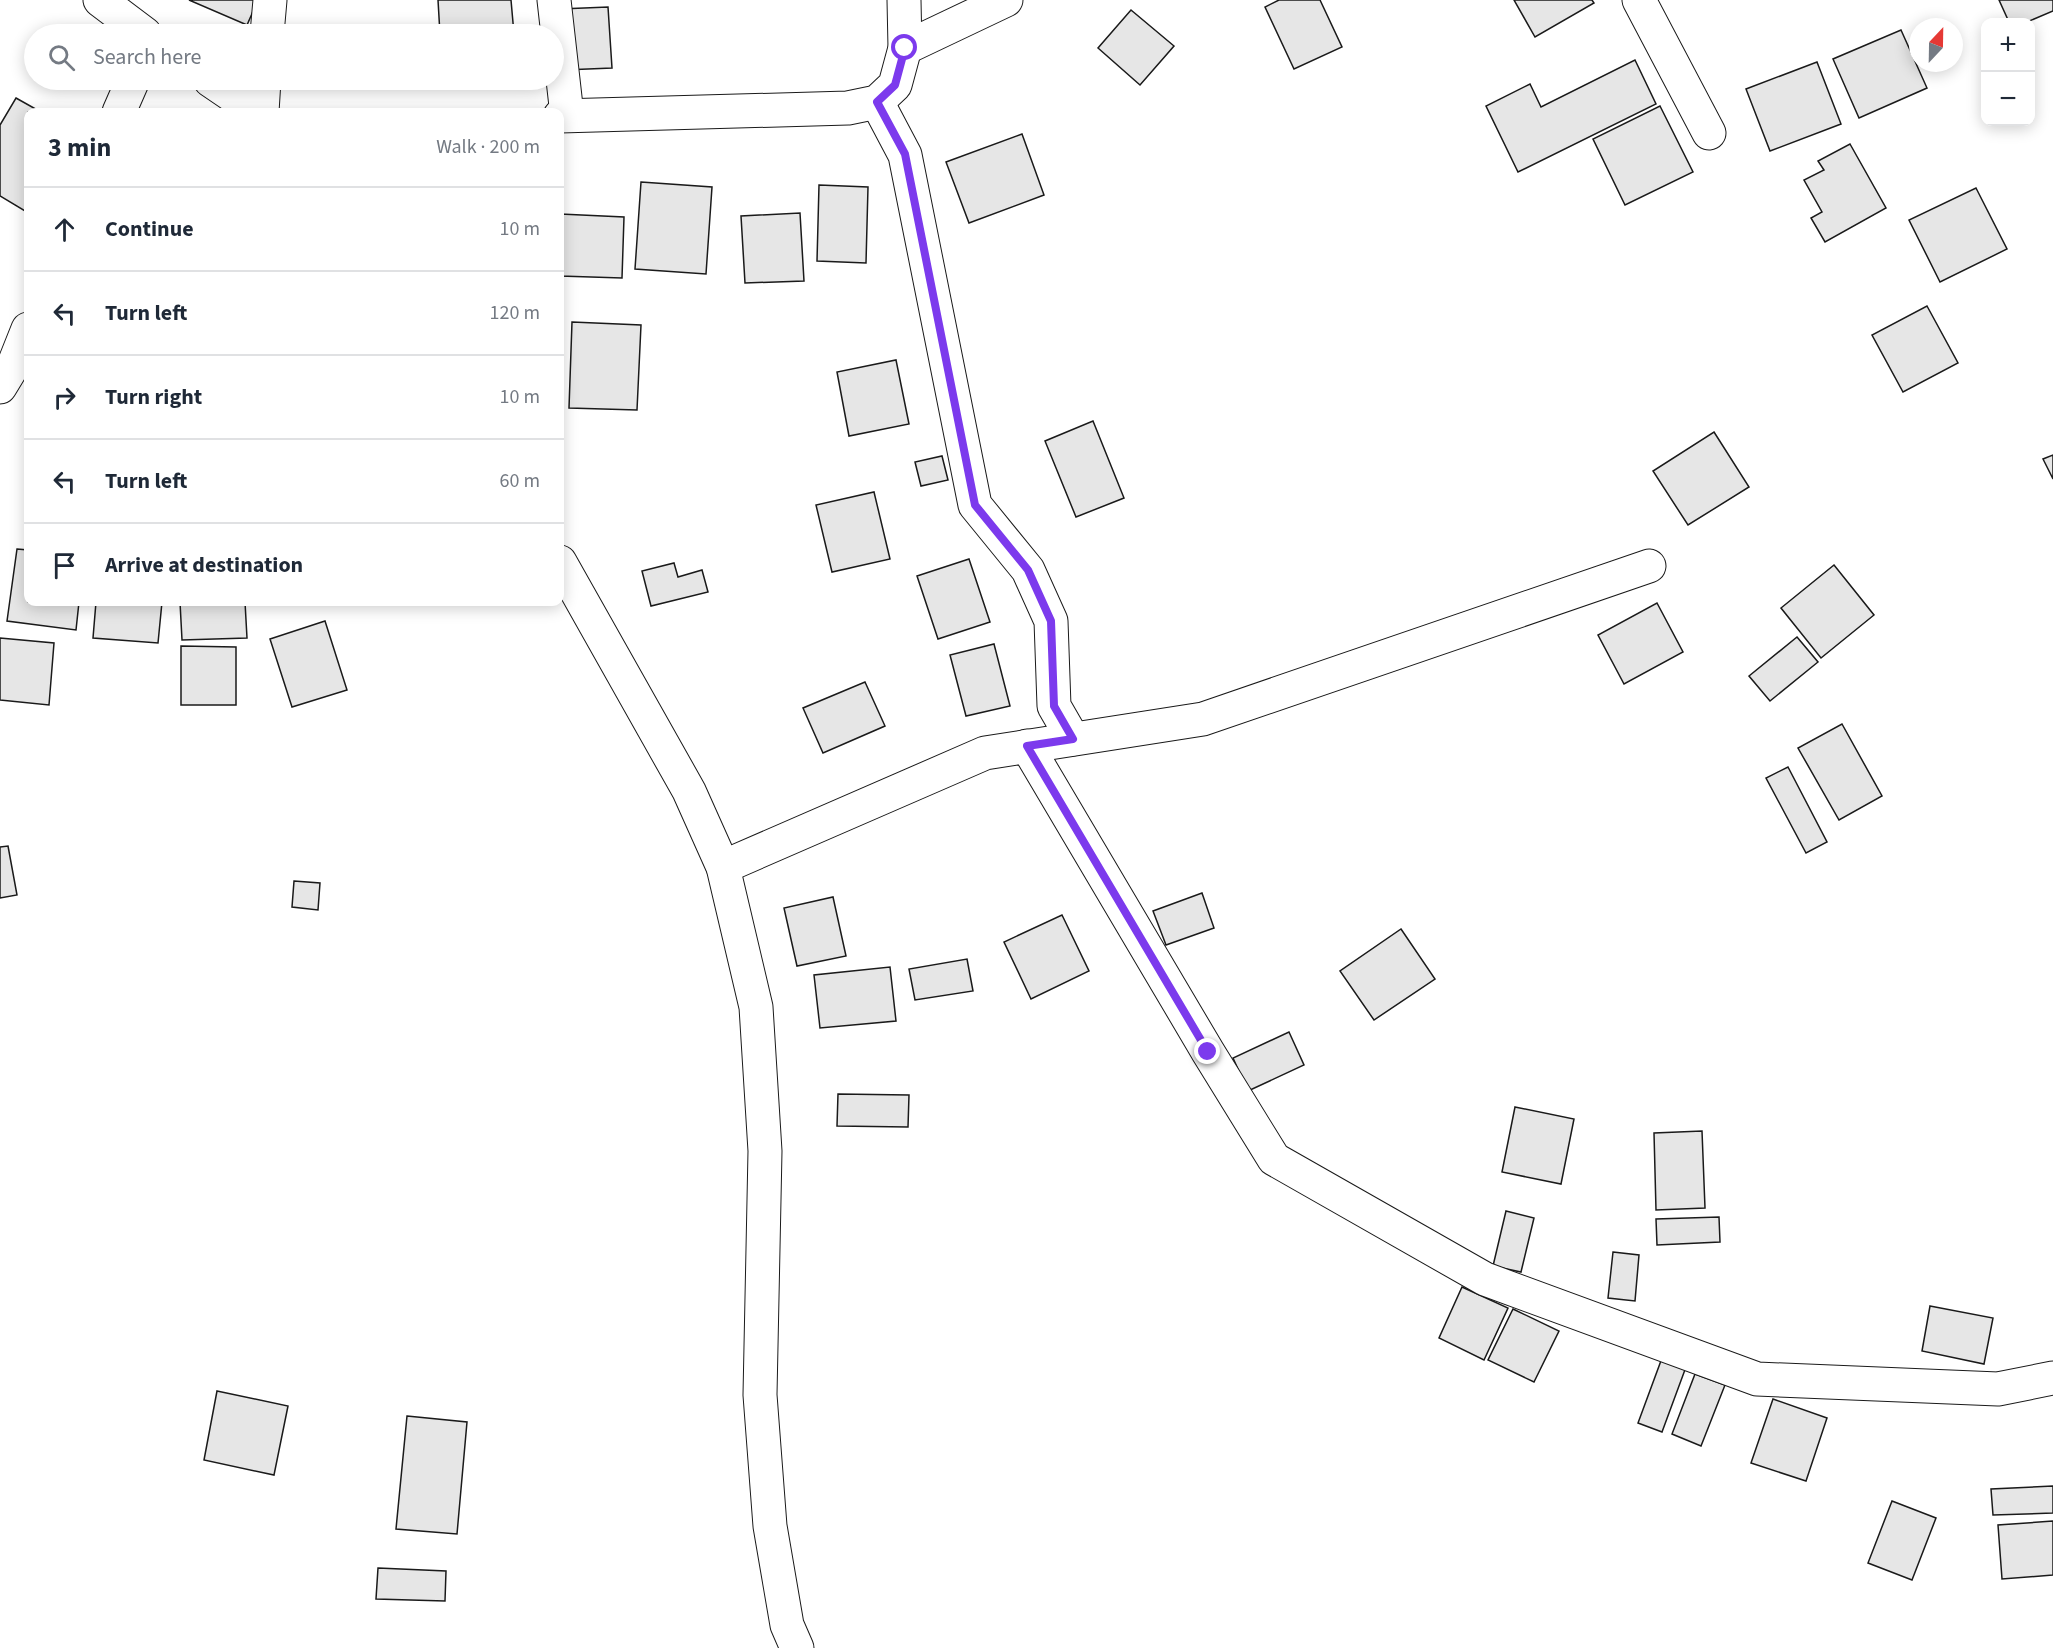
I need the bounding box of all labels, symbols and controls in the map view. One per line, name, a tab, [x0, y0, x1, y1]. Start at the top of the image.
north arrow	[1909, 18, 1963, 72]
map controls	[1981, 18, 2035, 126]
button: +	[1981, 18, 2035, 72]
search box	[24, 24, 564, 90]
route start	[891, 34, 917, 60]
icon: search	[45, 41, 78, 74]
text: Search here	[93, 41, 201, 73]
button: −	[1981, 72, 2035, 126]
text: 3 min	[48, 129, 111, 166]
text: Walk · 200 m	[436, 133, 540, 161]
icon: ahead	[48, 213, 81, 246]
text: Continue	[105, 213, 194, 245]
text: 10 m	[500, 215, 540, 243]
icon: left	[48, 297, 81, 330]
text: Turn left	[105, 297, 187, 329]
text: 120 m	[490, 299, 540, 327]
icon: right	[48, 381, 81, 414]
text: Turn right	[105, 381, 202, 413]
text: 10 m	[500, 383, 540, 411]
icon: left	[48, 465, 81, 498]
text: Turn left	[105, 465, 187, 497]
text: 60 m	[500, 467, 540, 495]
icon: arrive	[48, 549, 81, 582]
text: Arrive at destination	[105, 549, 303, 581]
route end	[1194, 1038, 1220, 1064]

